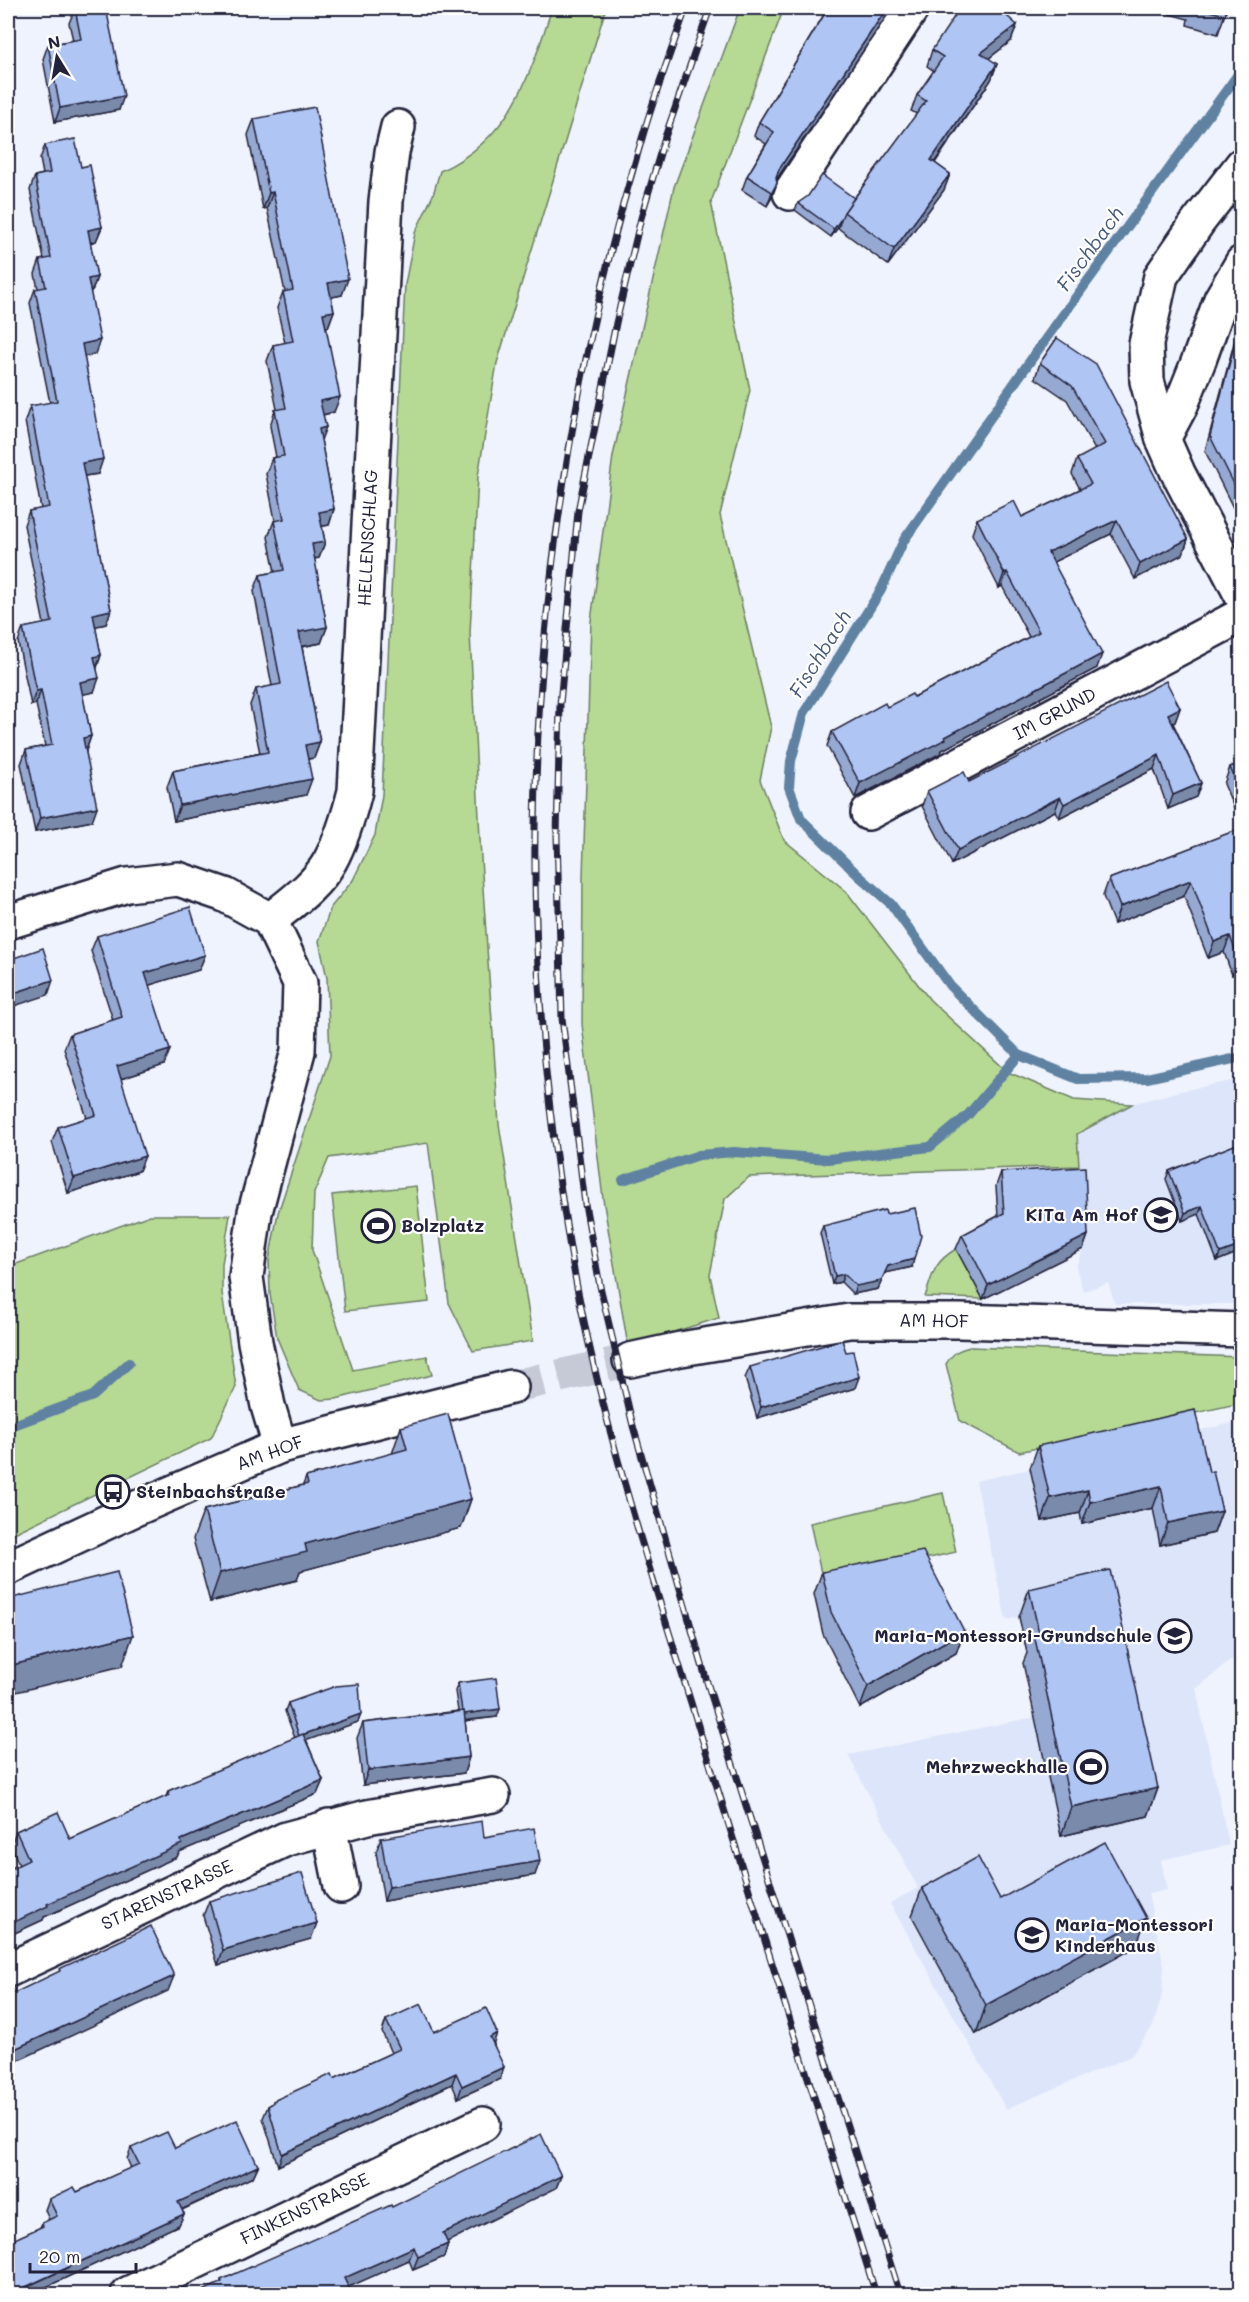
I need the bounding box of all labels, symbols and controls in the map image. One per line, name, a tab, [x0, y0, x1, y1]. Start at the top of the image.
north arrow	[27, 27, 87, 87]
text: N	[46, 30, 62, 53]
water label: Fischbach	[1050, 201, 1129, 296]
street label: HELLENSCHLAG	[351, 469, 383, 607]
water label: Fischbach	[782, 605, 856, 702]
street label: IM GRUND	[1009, 681, 1100, 745]
school or university icon: KiTa Am Hof	[1143, 1197, 1179, 1233]
place label: KiTa Am Hof	[1025, 1202, 1138, 1226]
sports icon: Bolzplatz	[360, 1208, 396, 1244]
place label: Bolzplatz	[401, 1213, 485, 1237]
street label: AM HOF	[899, 1307, 969, 1333]
street label: AM HOF	[233, 1429, 307, 1475]
bus stop icon: Steinbachstraße	[95, 1474, 131, 1510]
place label: Steinbachstraße	[136, 1479, 286, 1503]
school or university icon: Maria-Montessori-Grundschule	[1157, 1618, 1193, 1654]
place label: Maria-Montessori-Grundschule	[874, 1623, 1152, 1647]
sports icon: Mehrzweckhalle	[1073, 1749, 1109, 1785]
place label: Mehrzweckhalle	[926, 1754, 1068, 1778]
street label: STARENSTRASSE	[97, 1853, 236, 1935]
place label: Maria-Montessori Kinderhaus	[1055, 1912, 1214, 1957]
school or university icon: Maria-Montessori Kinderhaus	[1014, 1917, 1050, 1953]
street label: FINKENSTRASSE	[236, 2167, 373, 2250]
scale bar	[30, 2236, 136, 2274]
text: 20 m	[39, 2244, 80, 2268]

